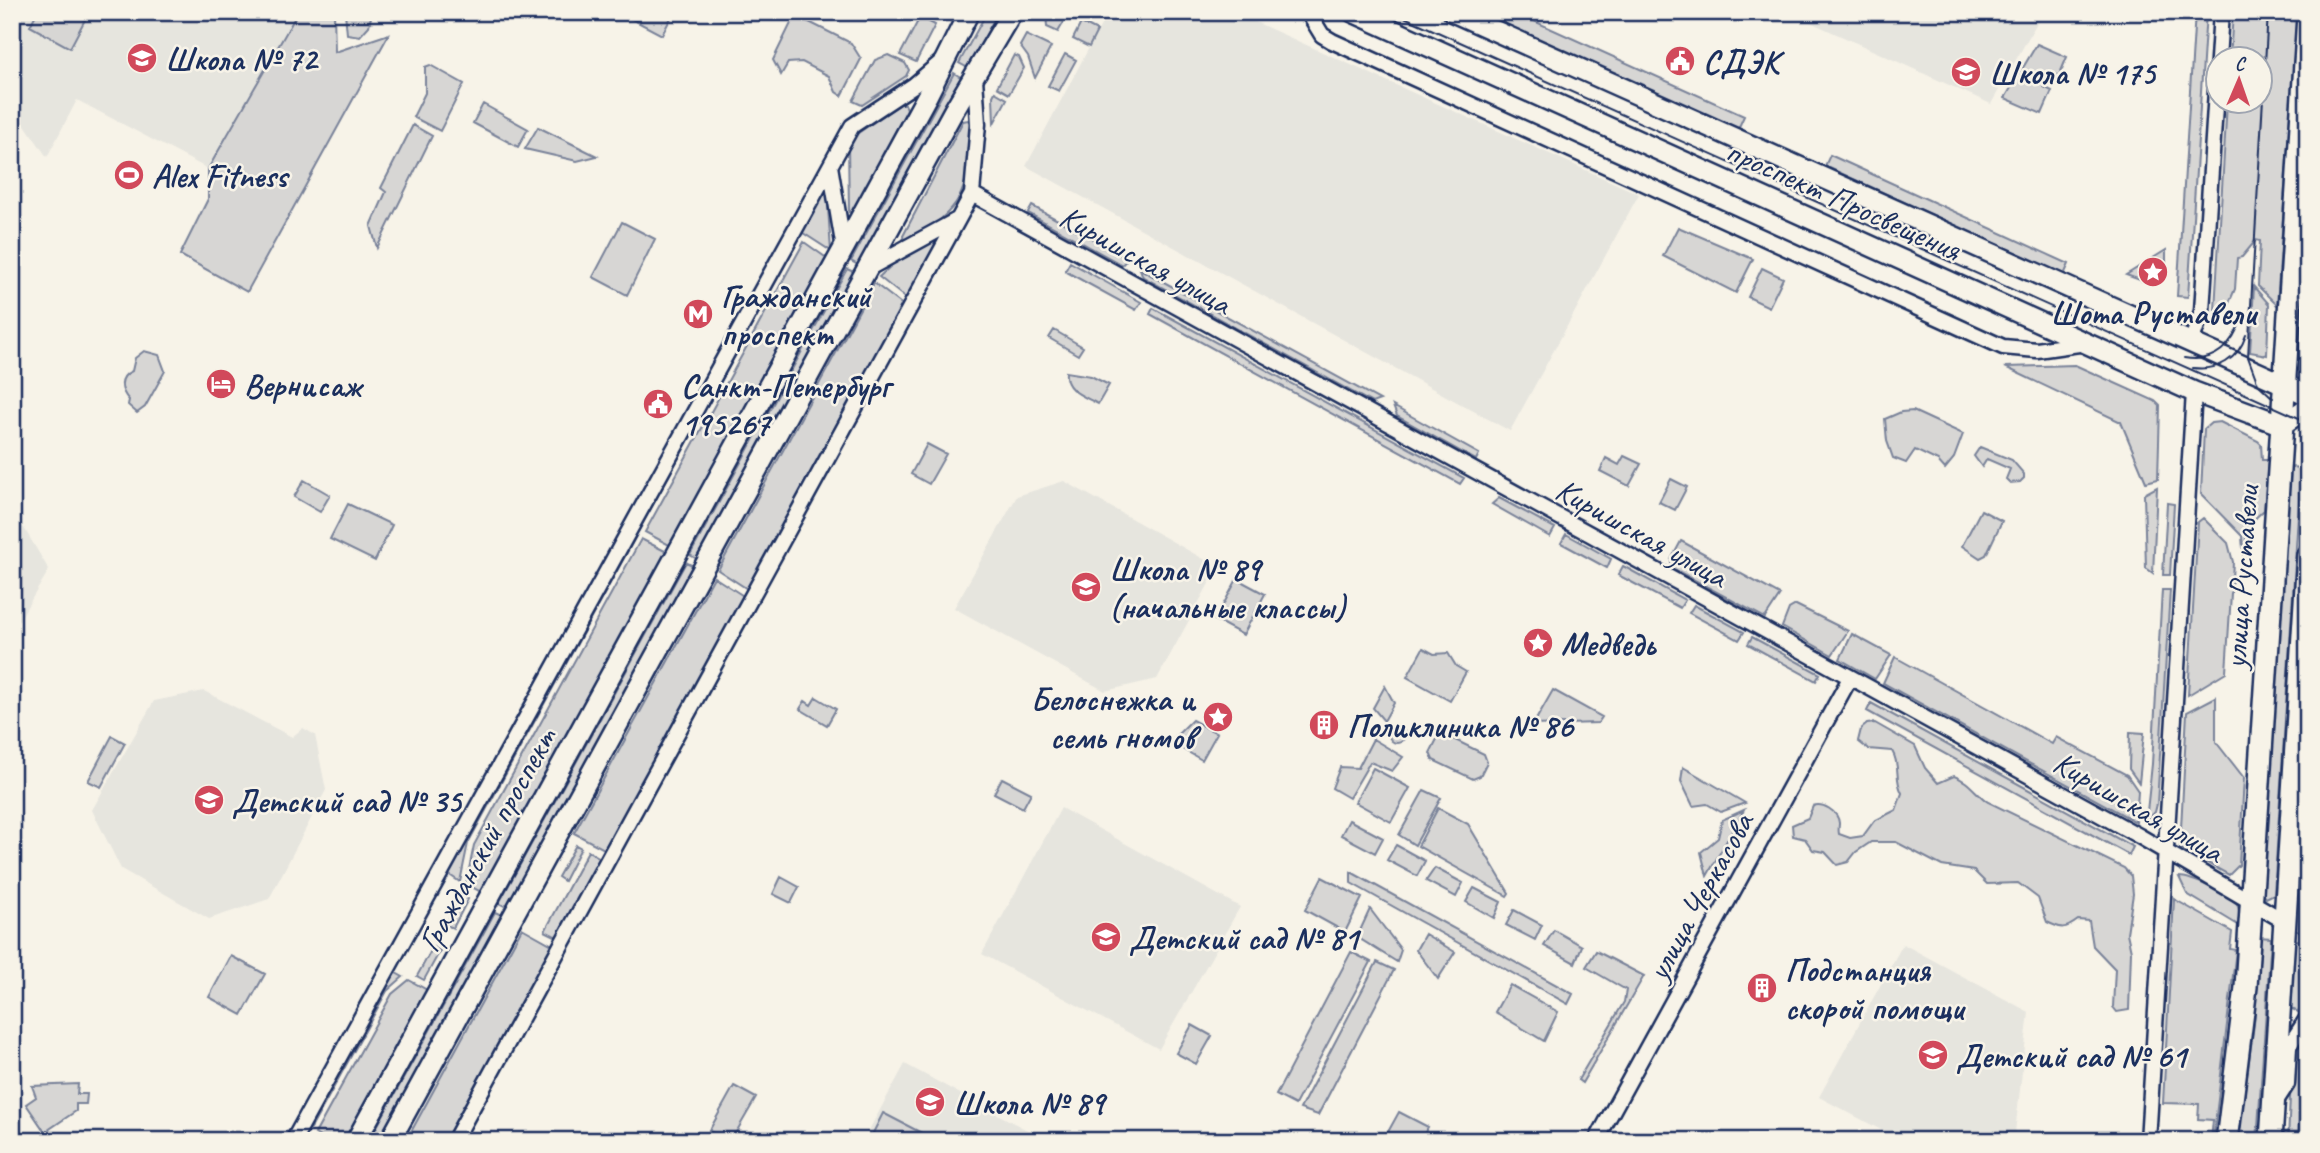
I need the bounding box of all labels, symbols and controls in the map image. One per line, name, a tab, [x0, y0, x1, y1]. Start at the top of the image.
place label: Школа № 72	[165, 38, 320, 80]
school or university icon: Школа № 72	[125, 41, 159, 75]
place label: СДЭК	[1703, 41, 1785, 83]
public building icon: СДЭК	[1663, 44, 1697, 78]
north arrow	[2204, 46, 2274, 116]
place label: Школа № 175	[1989, 52, 2158, 94]
text: С	[2234, 52, 2247, 76]
school or university icon: Школа № 175	[1949, 55, 1983, 89]
street label: проспект Просвещения	[1720, 129, 1968, 271]
place label: Alex Fitness	[152, 155, 291, 197]
sports icon: Alex Fitness	[112, 158, 146, 192]
street label: Киришская улица	[1052, 196, 1241, 325]
place icon: Шота Руставели	[2136, 255, 2170, 289]
place label: Гражданский проспект	[721, 275, 873, 355]
place label: Шота Руставели	[2050, 292, 2259, 334]
metro station icon: Гражданский проспект	[681, 297, 715, 331]
place label: Вернисаж	[244, 364, 364, 406]
place label: Санкт-Петербург 195267	[681, 365, 895, 445]
hotel icon: Вернисаж	[204, 367, 238, 401]
public building icon: Санкт-Петербург 195267	[641, 387, 675, 421]
street label: Киришская улица	[1548, 469, 1737, 598]
street label: улица Руставели	[2214, 482, 2268, 672]
place label: Школа № 89 (начальные классы)	[1109, 548, 1347, 628]
school or university icon: Школа № 89 (начальные классы)	[1069, 570, 1103, 604]
place label: Медведь	[1561, 623, 1658, 665]
place icon: Медведь	[1521, 626, 1555, 660]
place label: Белоснежка и семь гномов	[1031, 678, 1202, 758]
place icon: Белоснежка и семь гномов	[1201, 700, 1235, 734]
place label: Поликлиника № 86	[1347, 705, 1575, 747]
building icon: Поликлиника № 86	[1307, 708, 1341, 742]
street label: Гражданский проспект	[408, 718, 567, 959]
street label: Киришская улица	[2046, 741, 2233, 874]
place label: Детский сад № 35	[232, 780, 464, 822]
school or university icon: Детский сад № 35	[192, 783, 226, 817]
street label: улица Черкасова	[1636, 803, 1764, 989]
place label: Детский сад № 81	[1129, 917, 1362, 959]
school or university icon: Детский сад № 81	[1089, 920, 1123, 954]
place label: Подстанция скорой помощи	[1785, 949, 1966, 1029]
building icon: Подстанция скорой помощи	[1745, 971, 1779, 1005]
place label: Детский сад № 61	[1956, 1035, 2189, 1077]
school or university icon: Детский сад № 61	[1916, 1038, 1950, 1072]
place label: Школа № 89	[953, 1082, 1108, 1124]
school or university icon: Школа № 89	[913, 1085, 947, 1119]

